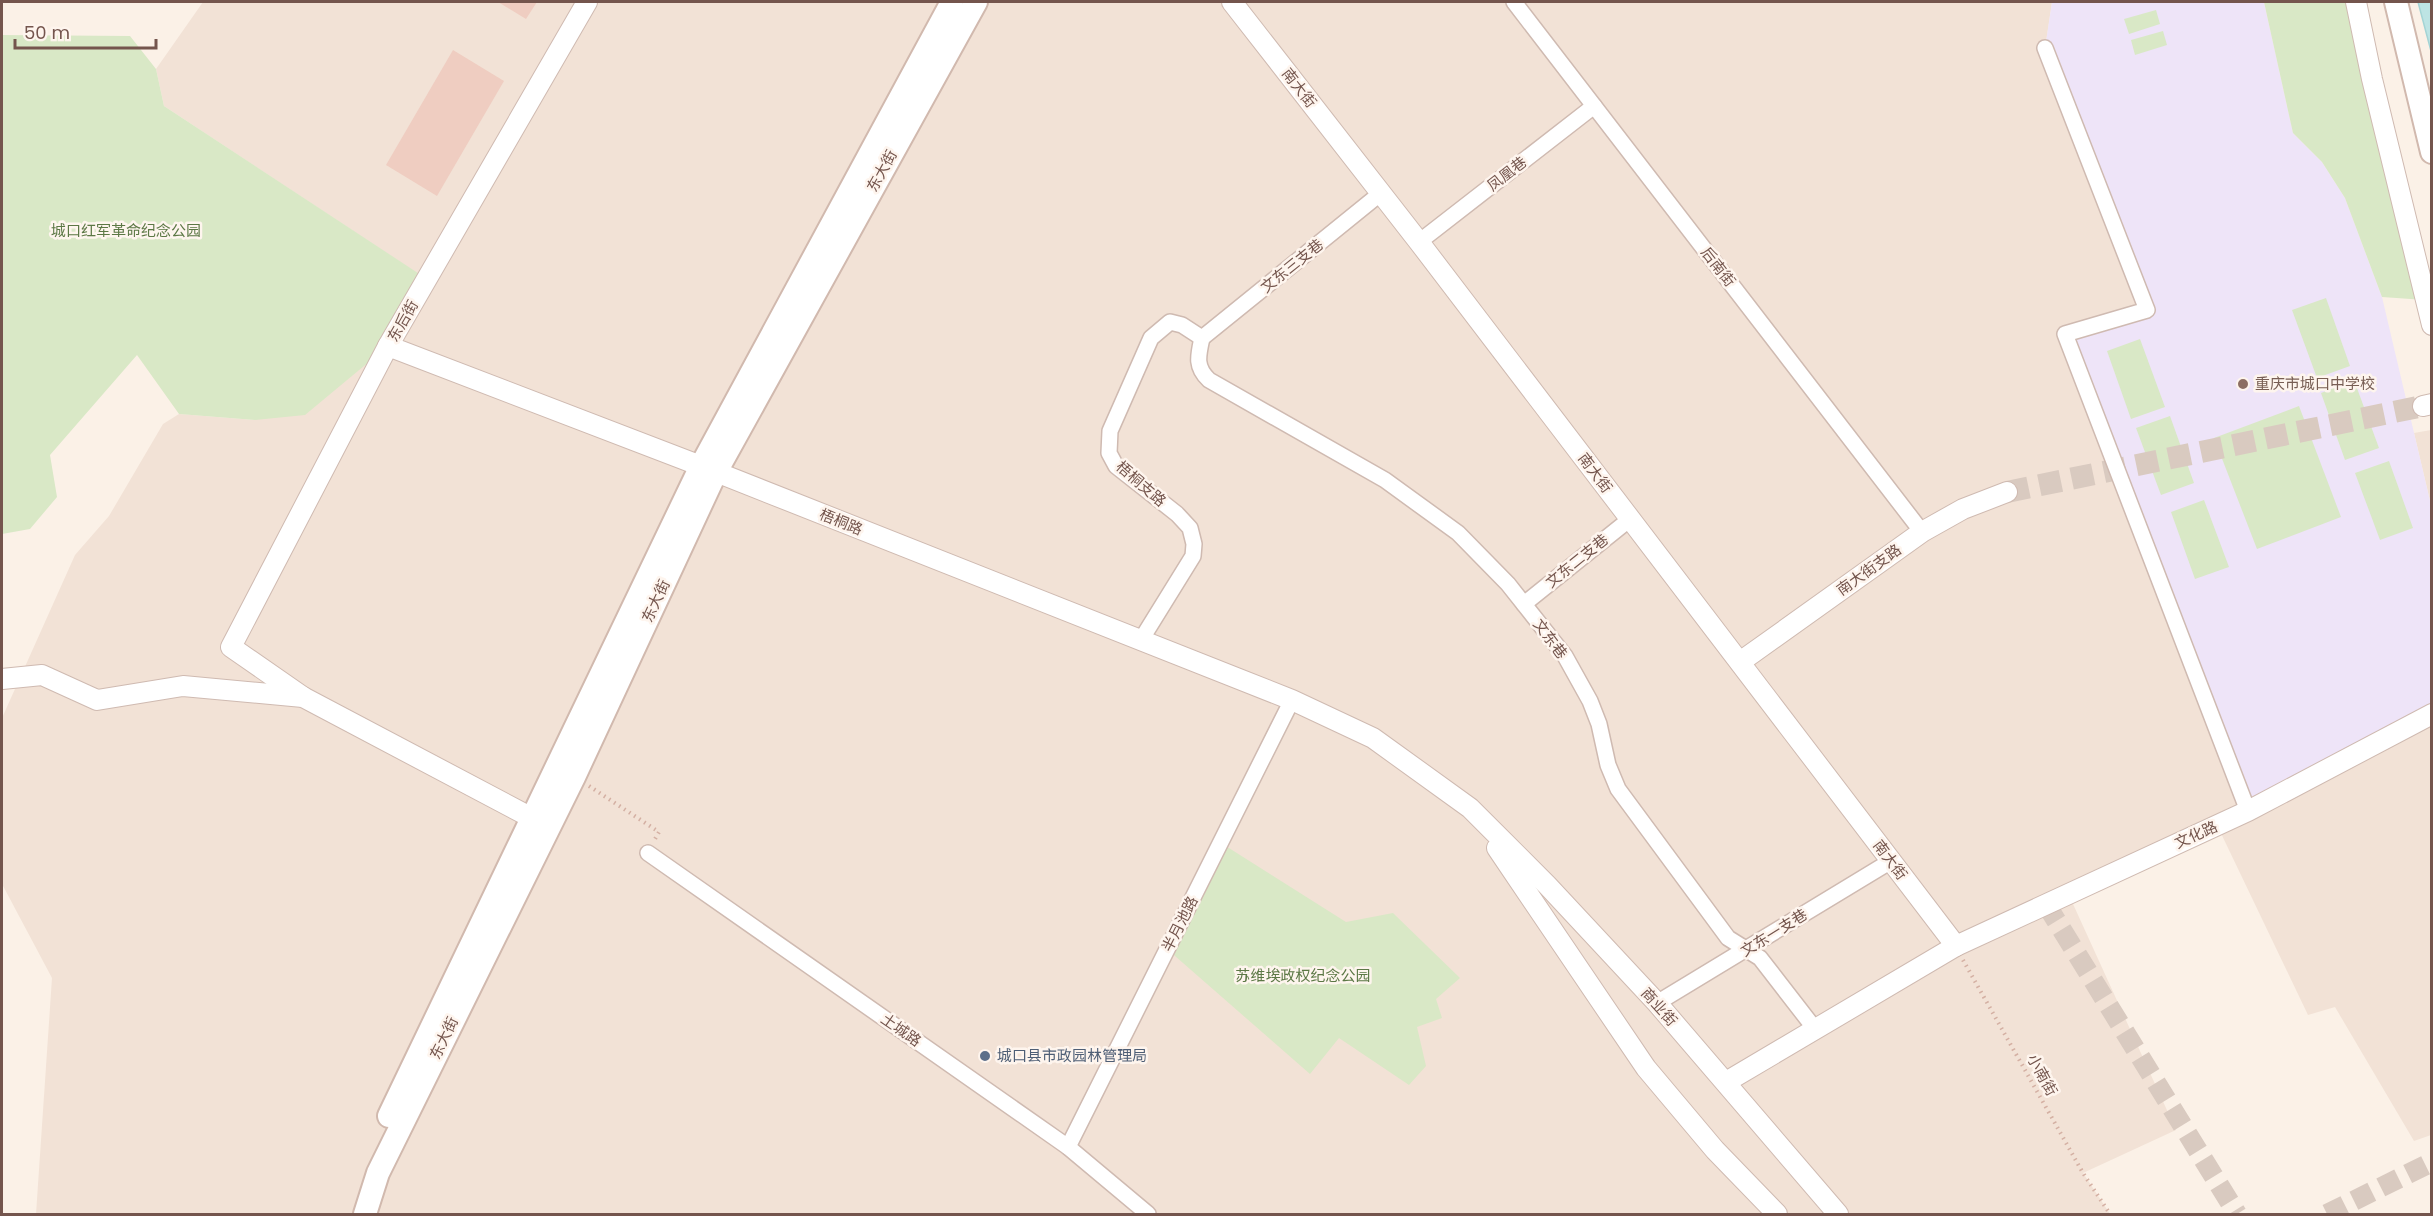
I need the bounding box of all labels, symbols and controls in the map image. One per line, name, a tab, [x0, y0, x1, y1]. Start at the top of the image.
scale bar	[15, 12, 156, 50]
text: 50 m	[24, 20, 70, 45]
street label: 南大街	[1277, 63, 1322, 112]
street label: 东大街	[861, 146, 902, 196]
street label: 凤凰巷	[1482, 151, 1531, 196]
park label: 城口红军革命纪念公园	[51, 220, 201, 241]
street label: 文东三支巷	[1256, 234, 1327, 297]
street label: 后南街	[1696, 242, 1741, 291]
street label: 东后街	[382, 296, 423, 345]
place label: 重庆市城口中学校	[2255, 373, 2375, 394]
marker: 重庆市城口中学校	[2236, 377, 2250, 391]
street label: 南大街	[1573, 448, 1617, 497]
street label: 梧桐支路	[1112, 456, 1171, 511]
street label: 梧桐路	[816, 503, 866, 540]
street label: 文东二支巷	[1541, 529, 1612, 592]
street label: 南大街支路	[1832, 539, 1905, 600]
street label: 东大街	[637, 576, 675, 626]
street label: 文东巷	[1528, 614, 1572, 663]
street label: 文化路	[2171, 816, 2221, 853]
street label: 南大街	[1868, 835, 1912, 884]
street label: 半月池路	[1157, 892, 1203, 955]
street label: 文东一支巷	[1736, 904, 1811, 961]
park label: 苏维埃政权纪念公园	[1235, 965, 1371, 986]
street label: 商业街	[1637, 983, 1682, 1030]
street label: 土城路	[877, 1008, 926, 1051]
street label: 东大街	[424, 1013, 463, 1063]
place label: 城口县市政园林管理局	[997, 1045, 1147, 1066]
marker: 城口县市政园林管理局	[978, 1049, 992, 1063]
street label: 小南街	[2022, 1050, 2063, 1100]

